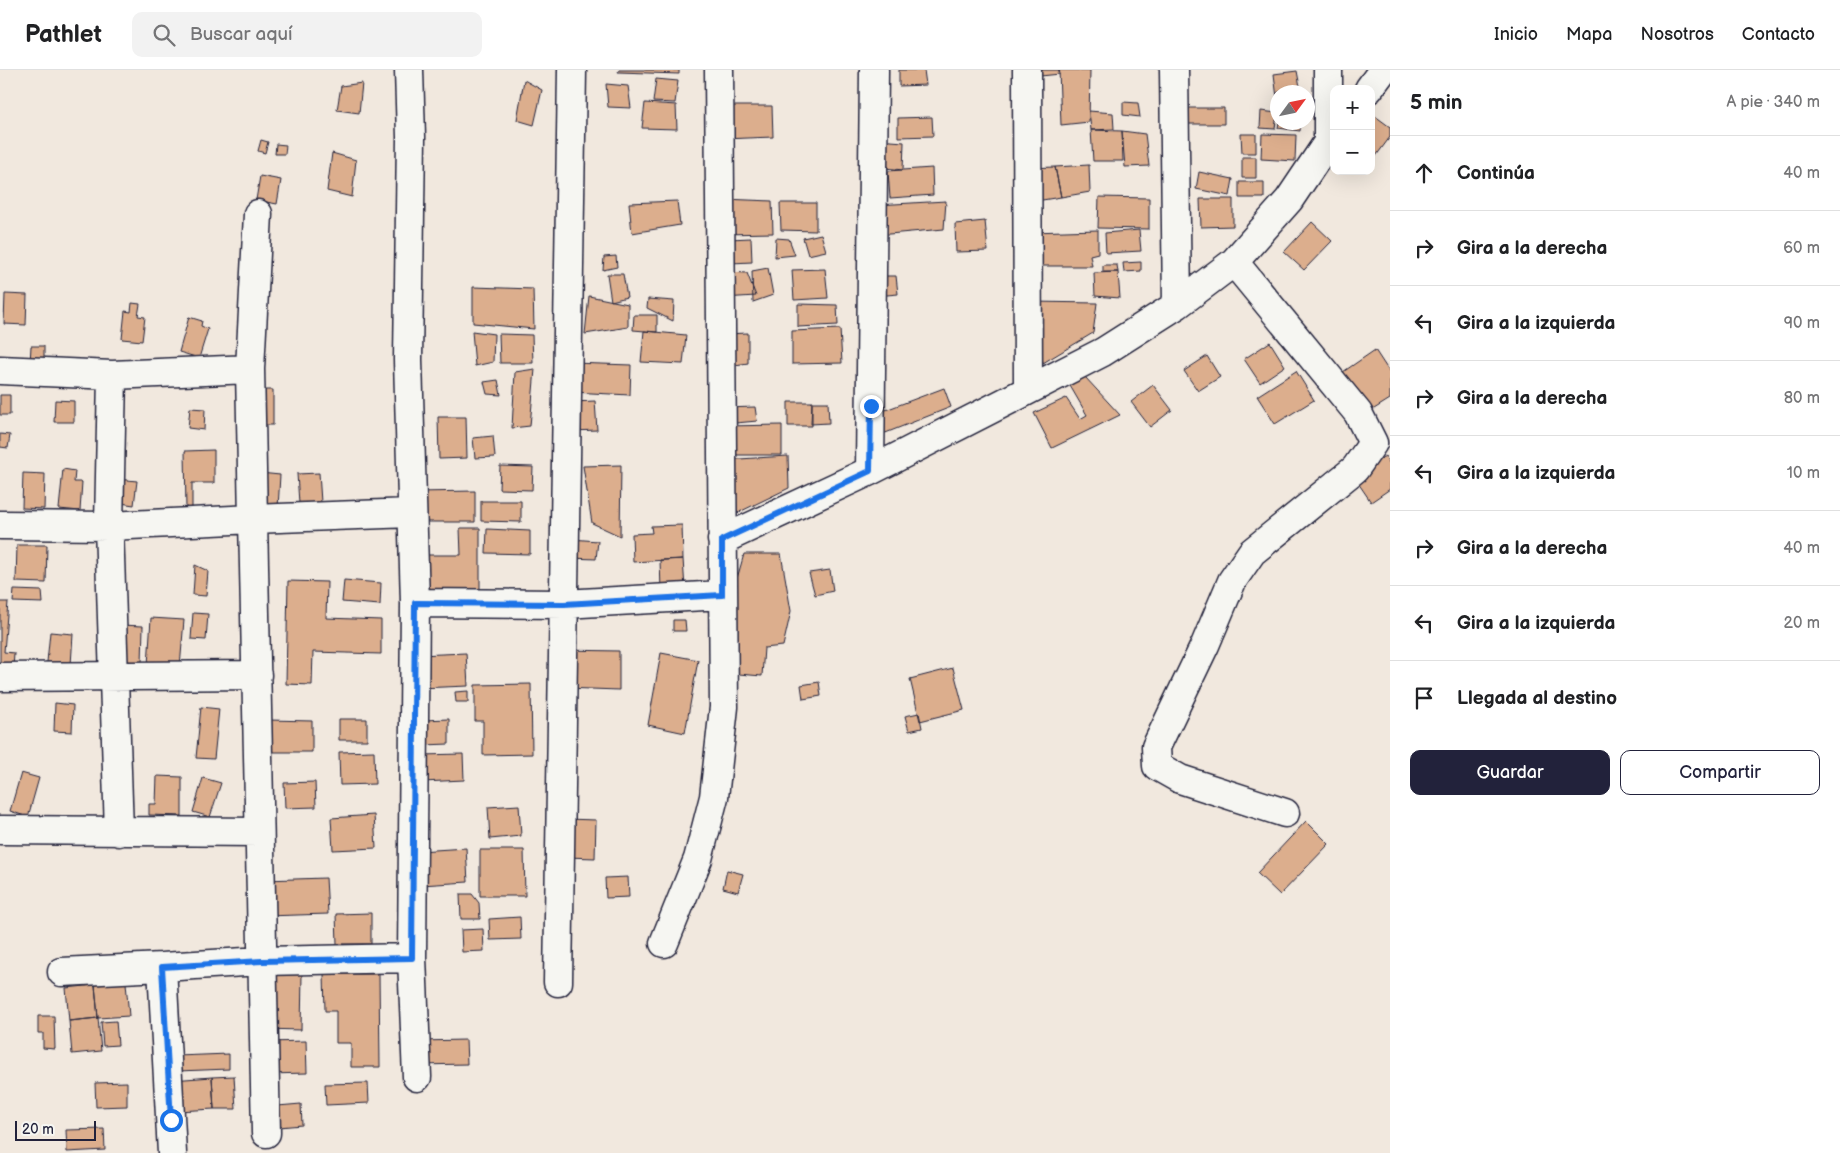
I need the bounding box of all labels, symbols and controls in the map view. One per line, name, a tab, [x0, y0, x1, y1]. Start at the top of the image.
search box	[132, 12, 482, 57]
text: Pathlet	[25, 20, 102, 49]
icon: search	[150, 21, 178, 49]
text: Buscar aquí	[190, 23, 292, 46]
text: Inicio	[1494, 24, 1538, 45]
text: Mapa	[1566, 24, 1612, 45]
text: Nosotros	[1640, 24, 1714, 45]
text: Contacto	[1742, 24, 1815, 45]
north arrow	[1270, 85, 1315, 130]
map controls	[1330, 85, 1375, 175]
button: +	[1330, 85, 1375, 130]
text: 5 min	[1410, 90, 1463, 115]
text: A pie · 340 m	[1726, 93, 1820, 112]
button: −	[1330, 130, 1375, 175]
icon: ahead	[1410, 159, 1438, 187]
text: Continúa	[1457, 162, 1535, 185]
text: 40 m	[1783, 164, 1820, 183]
icon: right	[1410, 234, 1438, 262]
text: Gira a la derecha	[1457, 237, 1607, 260]
text: 60 m	[1783, 239, 1820, 258]
icon: left	[1410, 309, 1438, 337]
text: Gira a la izquierda	[1457, 312, 1615, 335]
text: 90 m	[1784, 314, 1820, 333]
icon: right	[1410, 384, 1438, 412]
text: Gira a la derecha	[1457, 387, 1607, 410]
text: 80 m	[1784, 389, 1820, 408]
route end	[860, 395, 883, 418]
icon: left	[1410, 459, 1438, 487]
text: Gira a la izquierda	[1457, 462, 1615, 485]
text: 10 m	[1787, 464, 1820, 483]
icon: right	[1410, 534, 1438, 562]
text: Gira a la derecha	[1457, 537, 1607, 560]
text: 40 m	[1783, 539, 1820, 558]
icon: left	[1410, 609, 1438, 637]
text: Gira a la izquierda	[1457, 612, 1615, 635]
text: 20 m	[1784, 614, 1820, 633]
icon: arrive	[1410, 684, 1438, 712]
text: Llegada al destino	[1457, 687, 1617, 710]
button: Guardar	[1410, 750, 1610, 795]
button: Compartir	[1620, 750, 1820, 795]
route start	[160, 1109, 183, 1132]
scale bar	[15, 1118, 96, 1141]
text: 20 m	[22, 1121, 54, 1138]

